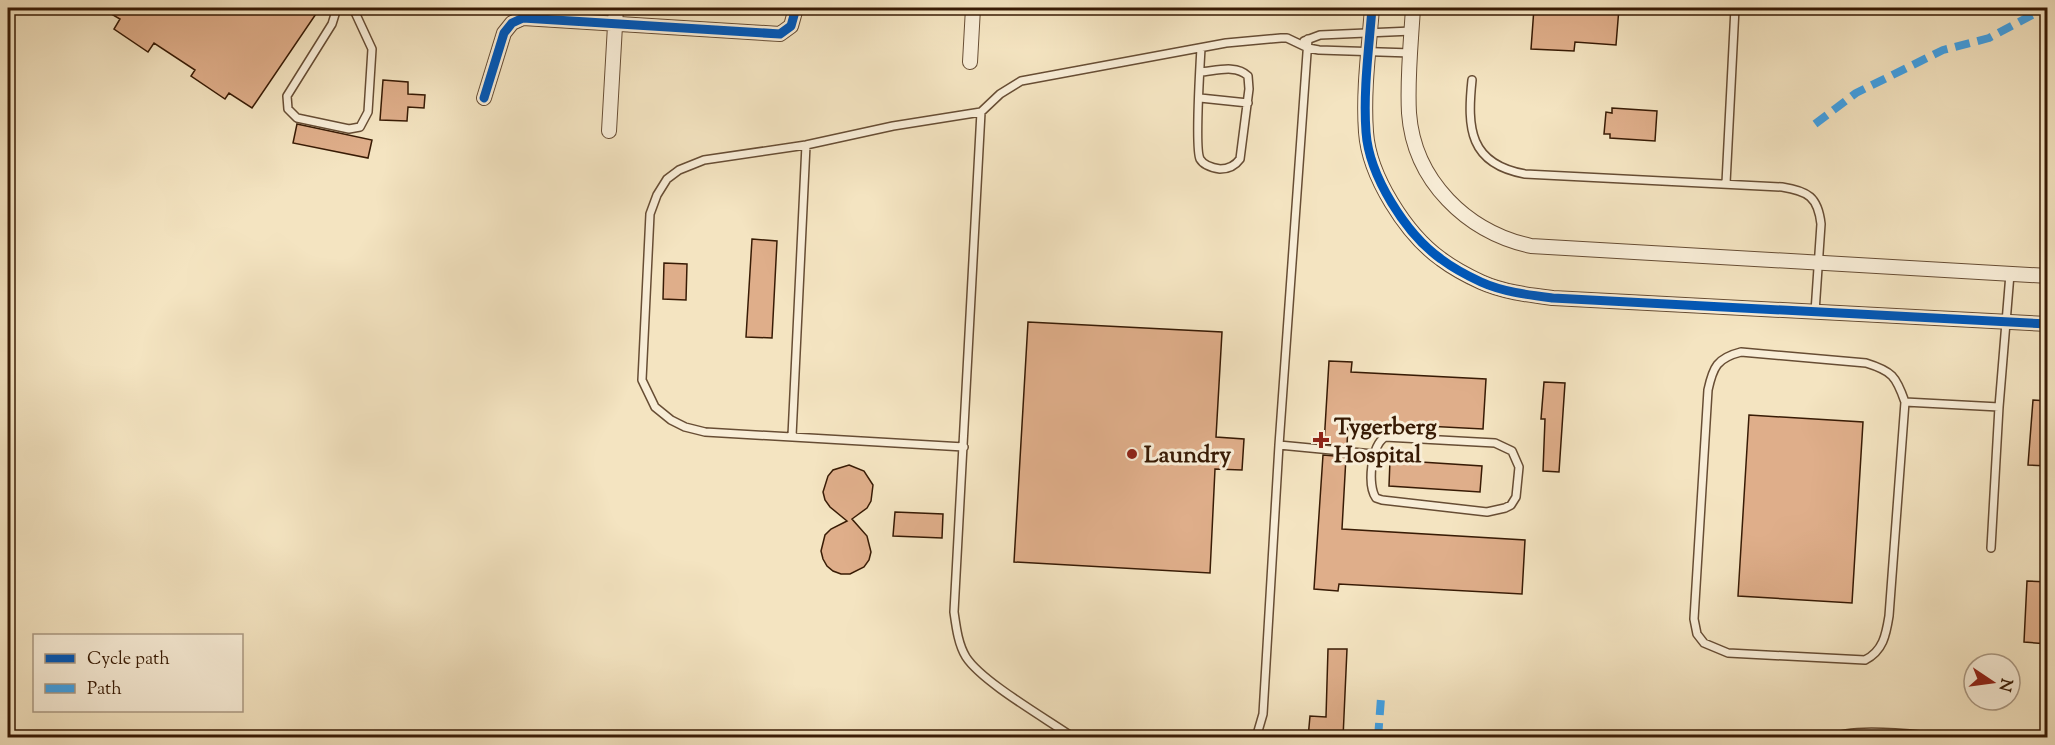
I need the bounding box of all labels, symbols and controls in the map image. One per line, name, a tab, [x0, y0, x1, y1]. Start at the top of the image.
place label: Tygerberg Hospital	[1334, 411, 1437, 473]
marker: Tygerberg Hospital	[1312, 431, 1330, 449]
place label: Laundry	[1144, 439, 1231, 473]
marker: Laundry	[1125, 447, 1139, 461]
legend	[33, 634, 243, 712]
text: Cycle path	[87, 647, 170, 673]
north arrow	[1962, 652, 2022, 712]
text: N	[1991, 676, 2017, 694]
text: Path	[87, 677, 122, 703]

